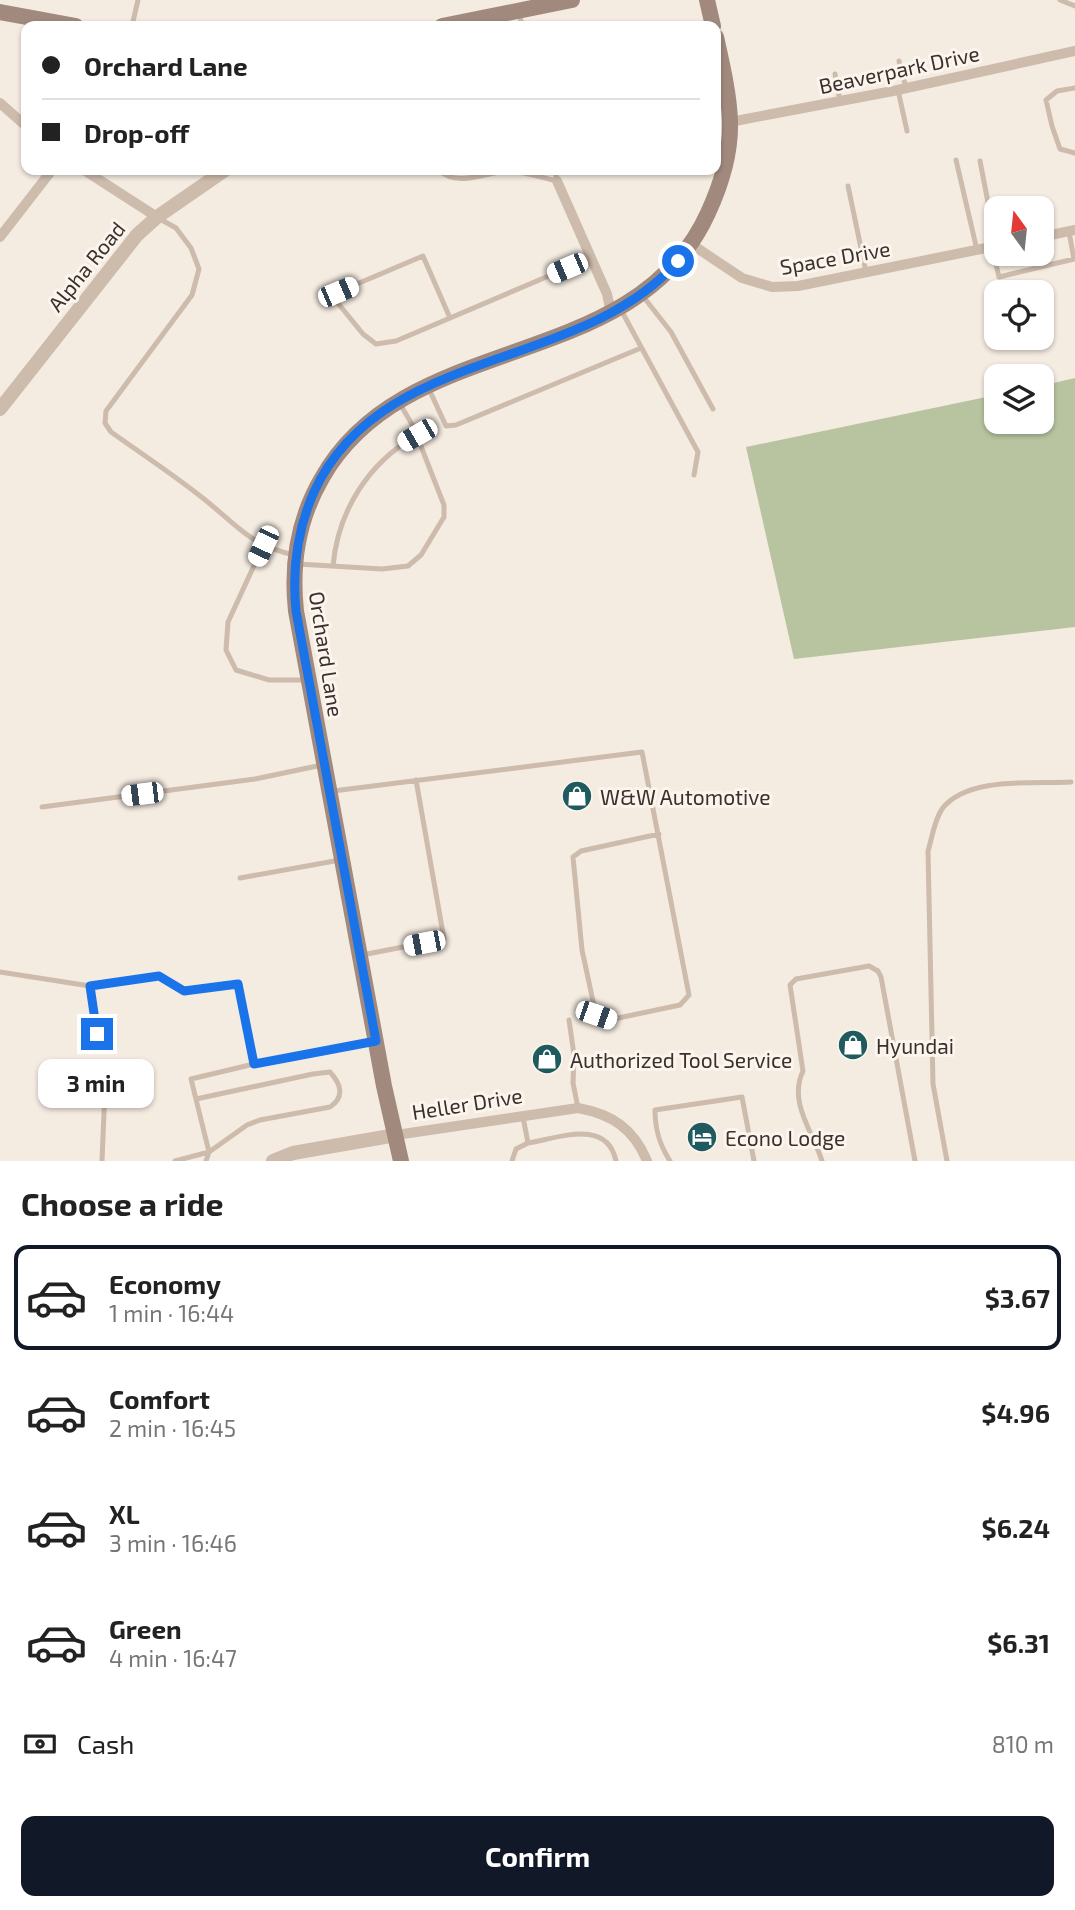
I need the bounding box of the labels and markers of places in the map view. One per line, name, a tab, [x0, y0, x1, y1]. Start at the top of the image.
shop icon: W&W Automotive	[560, 779, 594, 813]
place label: W&W Automotive	[600, 784, 771, 809]
shop icon: Hyundai	[836, 1028, 870, 1062]
place label: Hyundai	[876, 1033, 954, 1058]
shop icon: Authorized Tool Service	[530, 1042, 564, 1076]
place label: Authorized Tool Service	[570, 1047, 792, 1072]
hotel icon: Econo Lodge	[685, 1120, 719, 1154]
place label: Econo Lodge	[725, 1125, 845, 1150]

